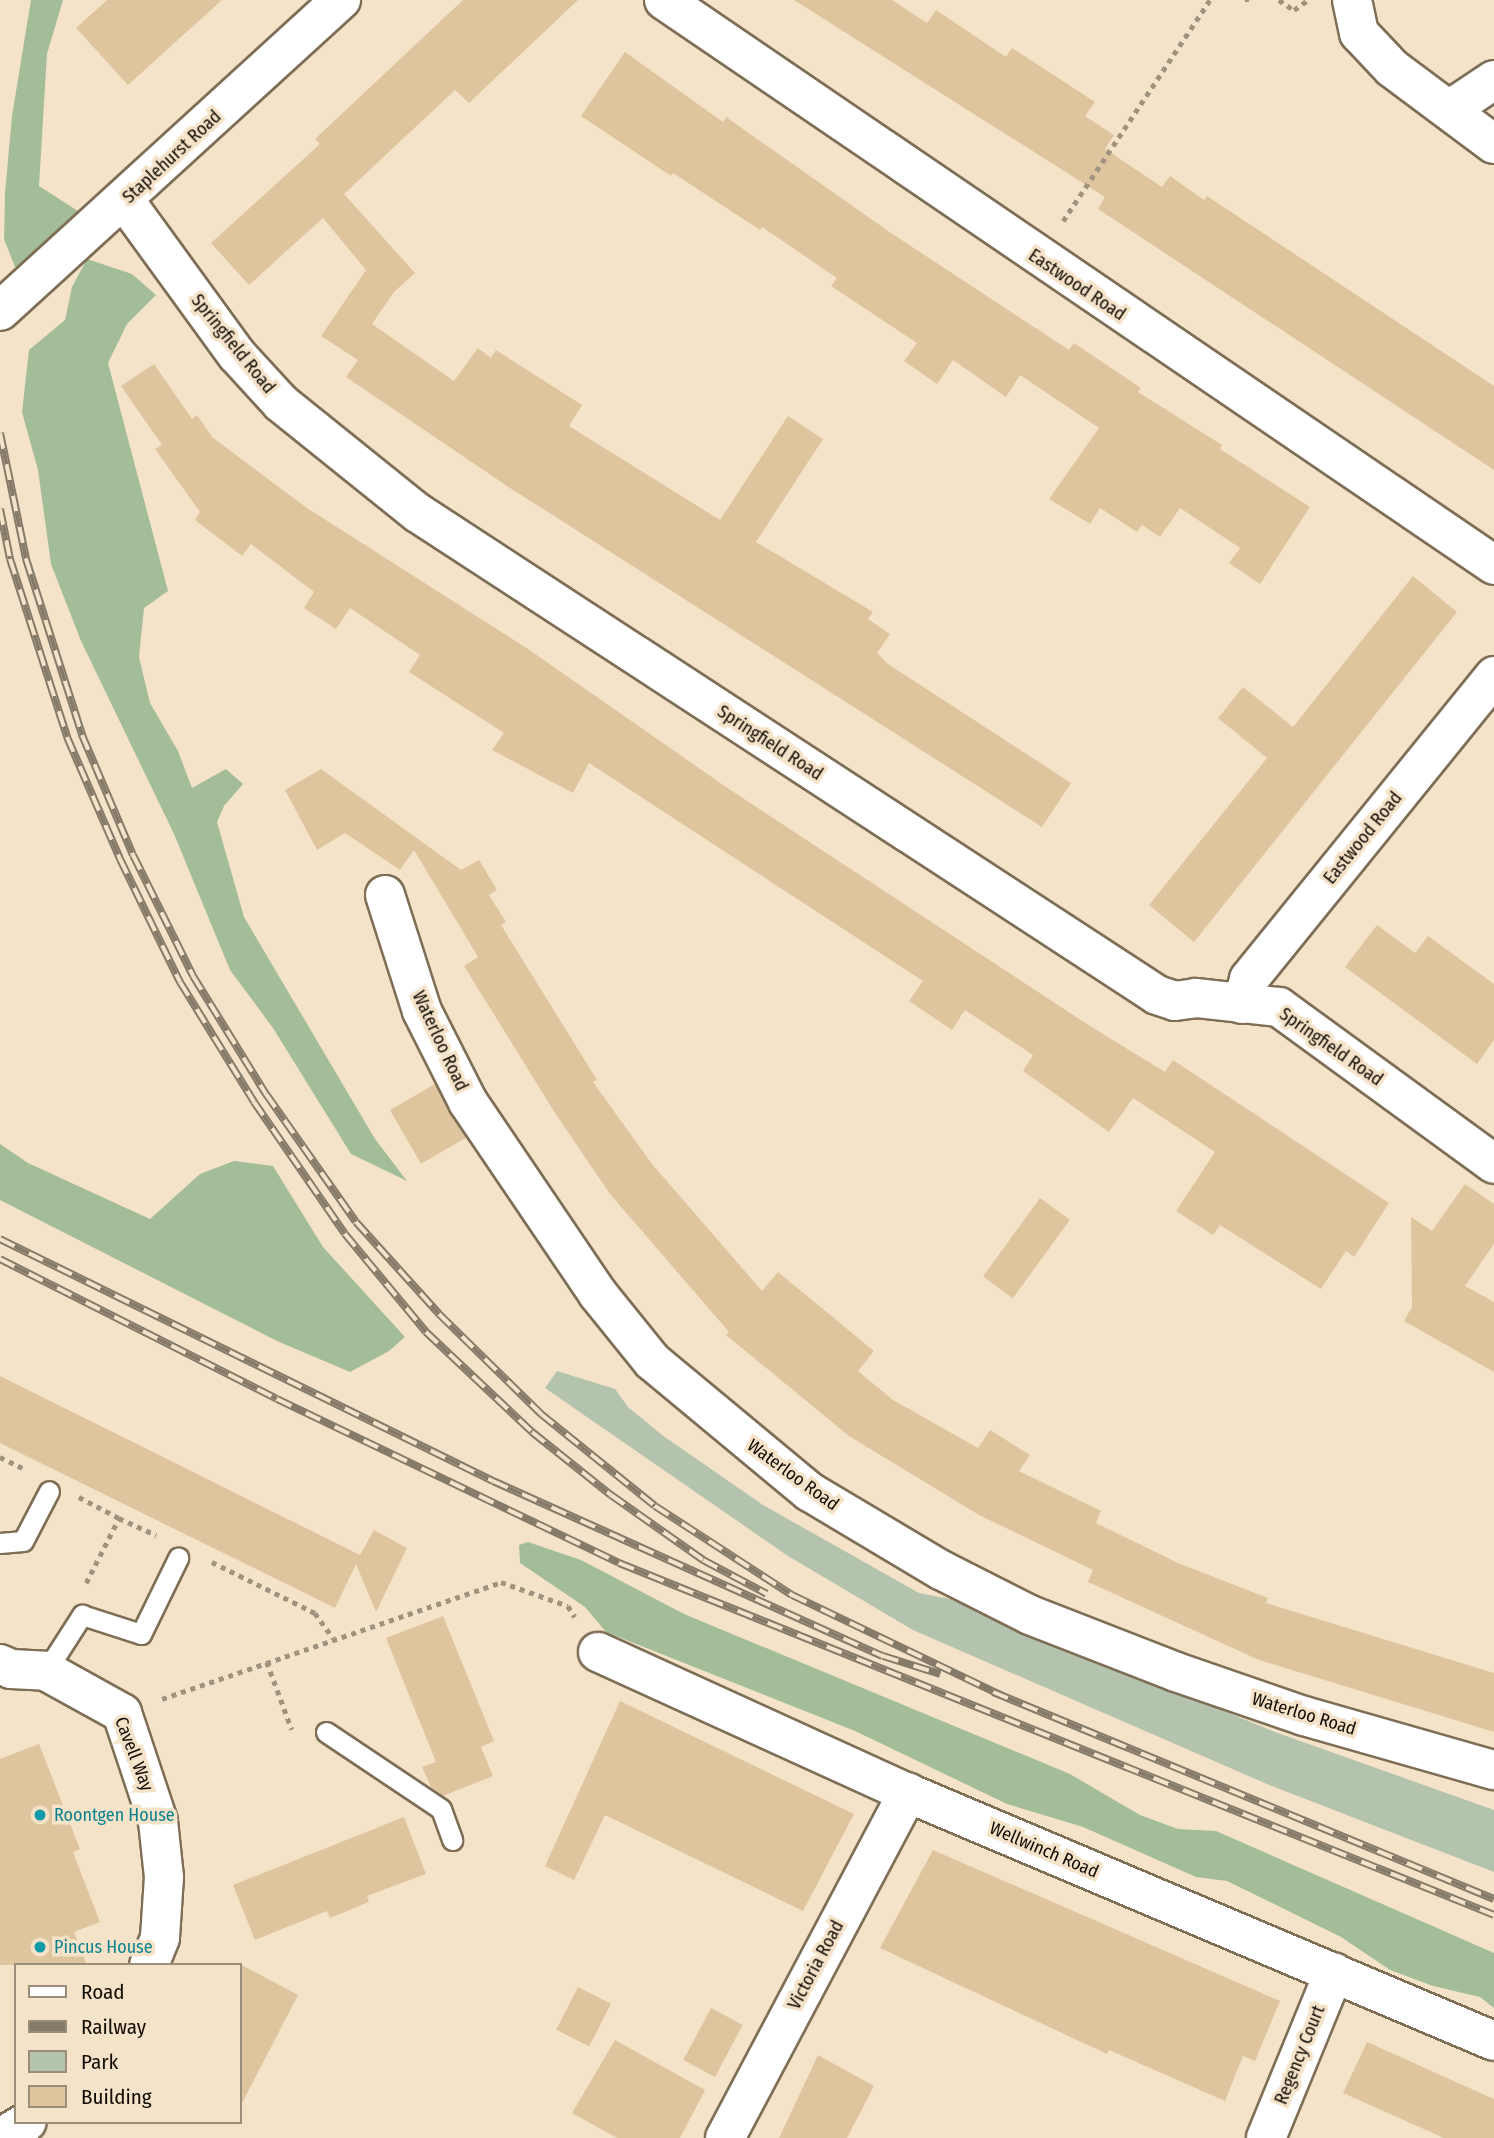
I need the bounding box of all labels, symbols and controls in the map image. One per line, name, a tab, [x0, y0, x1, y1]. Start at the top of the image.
street label: Staplehurst Road	[118, 106, 226, 208]
street label: Eastwood Road	[1024, 245, 1130, 325]
street label: Springfield Road	[186, 290, 280, 398]
street label: Springfield Road	[713, 701, 827, 785]
street label: Eastwood Road	[1319, 788, 1407, 888]
street label: Waterloo Road	[407, 988, 473, 1094]
street label: Springfield Road	[1275, 1003, 1387, 1091]
street label: Waterloo Road	[743, 1435, 843, 1515]
street label: Waterloo Road	[1249, 1688, 1359, 1740]
street label: Cavell Way	[110, 1714, 158, 1794]
place label: Roontgen House	[54, 1804, 175, 1826]
marker: Roontgen House	[32, 1807, 48, 1823]
street label: Wellwinch Road	[986, 1817, 1102, 1883]
street label: Victoria Road	[784, 1917, 848, 2013]
place label: Pincus House	[54, 1936, 153, 1958]
marker: Pincus House	[32, 1939, 48, 1955]
legend	[14, 1963, 242, 2124]
text: Road	[81, 1979, 125, 2005]
street label: Regency Court	[1270, 2002, 1330, 2108]
text: Railway	[81, 2014, 146, 2040]
text: Park	[81, 2049, 118, 2075]
text: Building	[81, 2084, 152, 2110]

